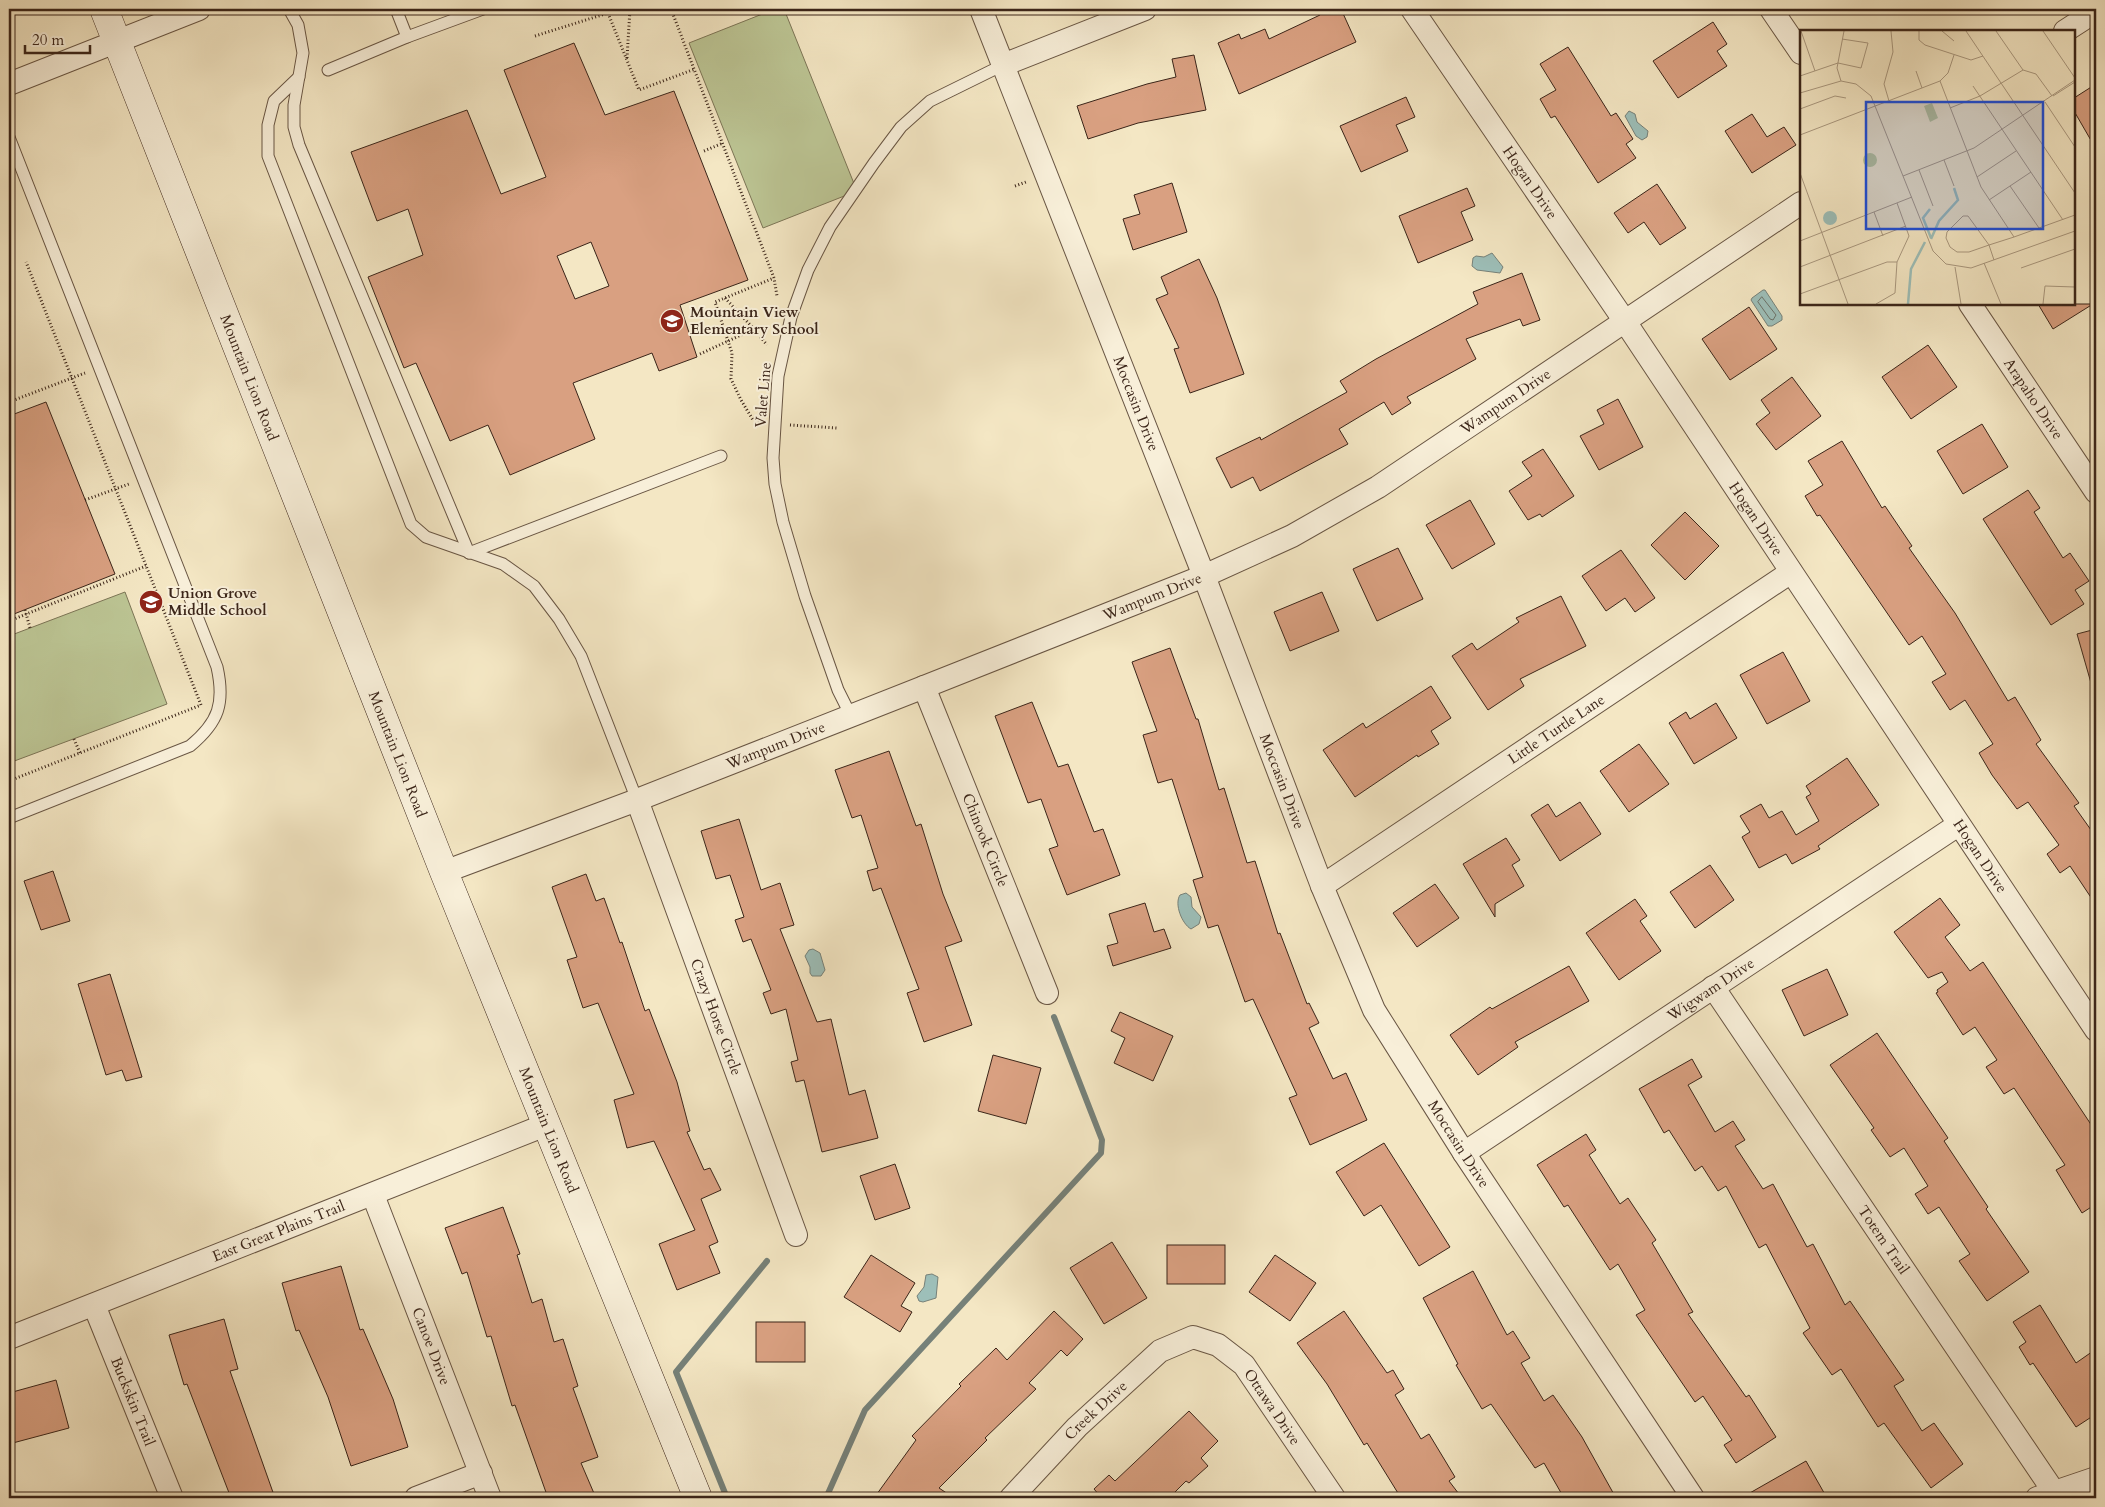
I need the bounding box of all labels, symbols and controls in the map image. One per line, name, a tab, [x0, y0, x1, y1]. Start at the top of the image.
scale bar	[25, 22, 90, 54]
text: 20 m	[32, 30, 64, 50]
inset map	[1800, 30, 2075, 305]
street label: Hogan Drive	[1498, 142, 1562, 223]
place label: Mountain View Elementary School	[690, 302, 819, 339]
school or university icon: Mountain View Elementary School	[659, 308, 685, 334]
street label: Mountain Lion Road	[215, 311, 283, 443]
street label: Moccasin Drive	[1108, 353, 1164, 454]
street label: Arapaho Drive	[1999, 354, 2068, 443]
street label: Valet Line	[750, 361, 776, 429]
street label: Wampum Drive	[1456, 364, 1555, 439]
street label: Hogan Drive	[1724, 478, 1788, 560]
street label: Wampum Drive	[1099, 568, 1205, 626]
place label: Union Grove Middle School	[168, 583, 267, 620]
school or university icon: Union Grove Middle School	[138, 589, 164, 615]
street label: Mountain Lion Road	[364, 688, 431, 820]
street label: Little Turtle Lane	[1504, 689, 1609, 769]
street label: Wampum Drive	[722, 717, 828, 774]
street label: Moccasin Drive	[1255, 731, 1309, 832]
street label: Chinook Circle	[958, 790, 1013, 890]
street label: Hogan Drive	[1949, 815, 2012, 897]
street label: Wigwam Drive	[1662, 953, 1758, 1026]
street label: Crazy Horse Circle	[686, 956, 747, 1078]
street label: Mountain Lion Road	[514, 1064, 583, 1196]
street label: Moccasin Drive	[1423, 1096, 1494, 1192]
street label: East Great Plains Trail	[209, 1196, 348, 1266]
street label: Totem Trail	[1853, 1202, 1914, 1278]
street label: Canoe Drive	[407, 1304, 455, 1388]
street label: Buckskin Trail	[106, 1354, 160, 1449]
street label: Ottawa Drive	[1239, 1365, 1305, 1449]
street label: Creek Drive	[1060, 1376, 1131, 1444]

